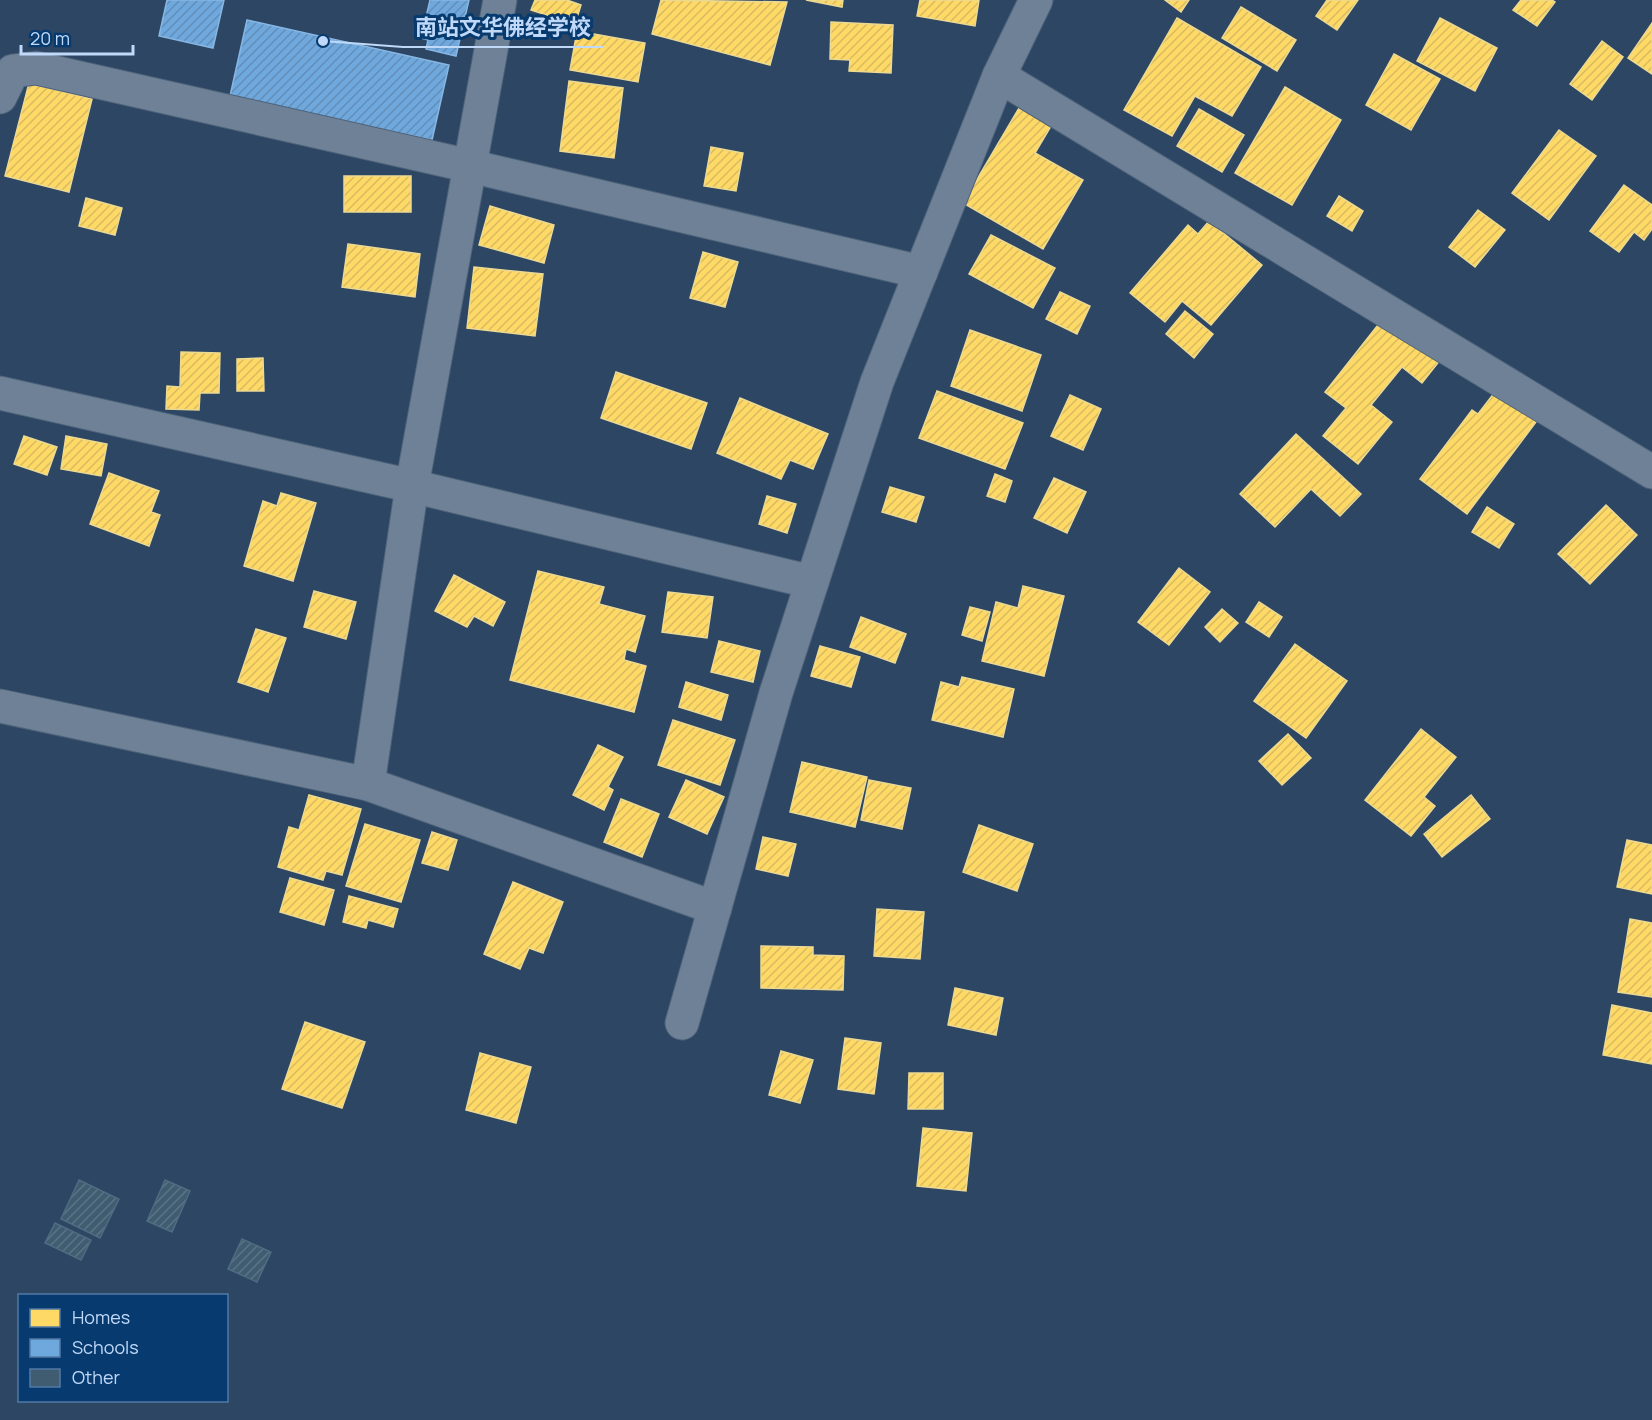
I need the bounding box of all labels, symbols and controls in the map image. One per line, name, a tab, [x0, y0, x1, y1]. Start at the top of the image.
callout: 南站文华佛经学校	[403, 7, 603, 47]
text: 南站文华佛经学校	[415, 12, 591, 42]
scale bar	[21, 18, 134, 56]
text: 20 m	[30, 26, 70, 50]
legend	[18, 1294, 228, 1402]
text: Homes	[72, 1305, 130, 1329]
text: Schools	[72, 1335, 139, 1359]
text: Other	[72, 1365, 120, 1389]

